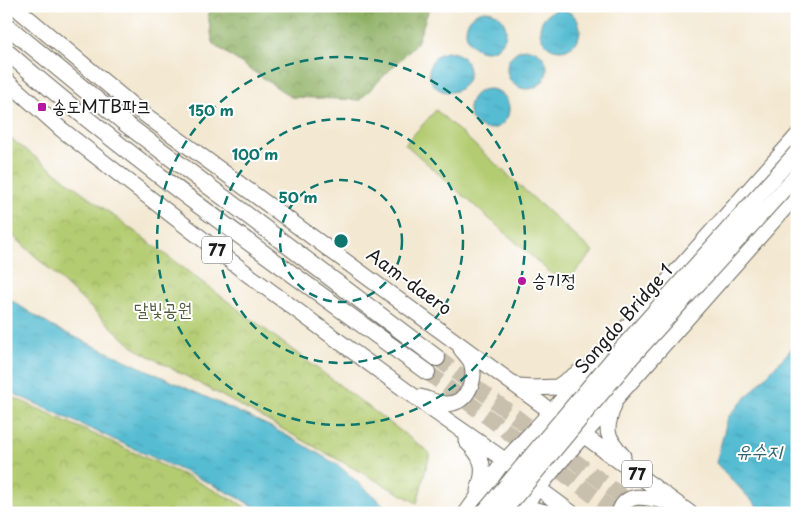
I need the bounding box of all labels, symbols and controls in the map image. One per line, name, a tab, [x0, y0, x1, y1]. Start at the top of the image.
place label: 송도MTB파크	[52, 92, 151, 119]
text: 150 m	[188, 98, 234, 121]
marker: 송도MTB파크	[36, 101, 48, 113]
text: 100 m	[232, 142, 278, 165]
text: 50 m	[279, 185, 317, 208]
centre of rings	[332, 232, 350, 250]
road number: 77	[202, 236, 232, 264]
street label: Aam-daero	[362, 241, 458, 321]
street label: Songdo Bridge 1	[567, 257, 678, 379]
place label: 승기정	[532, 266, 575, 293]
marker: 승기정	[516, 275, 528, 287]
park label: 달빛공원	[134, 295, 192, 322]
water label: 유수지	[736, 436, 784, 464]
road number: 77	[622, 460, 652, 488]

